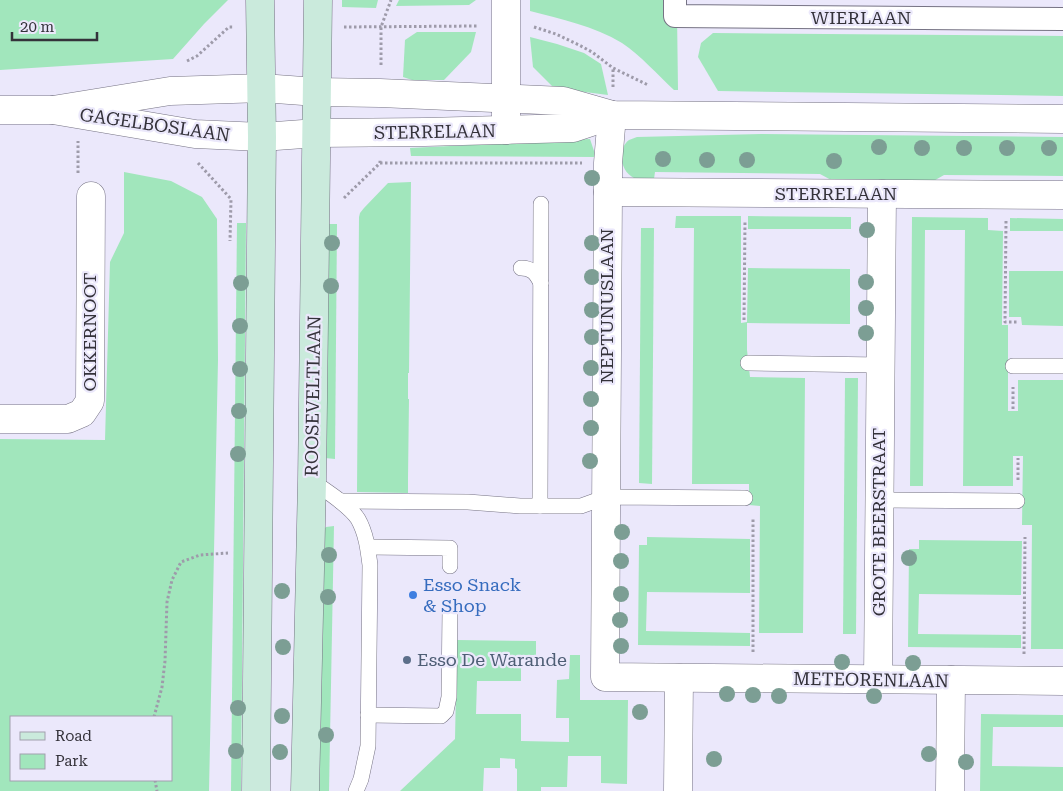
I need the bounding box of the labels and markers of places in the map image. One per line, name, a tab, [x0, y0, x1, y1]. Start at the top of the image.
place label: Esso Snack & Shop	[423, 574, 521, 616]
marker: Esso Snack & Shop	[407, 589, 419, 601]
place label: Esso De Warande	[417, 649, 567, 670]
marker: Esso De Warande	[401, 654, 413, 666]

